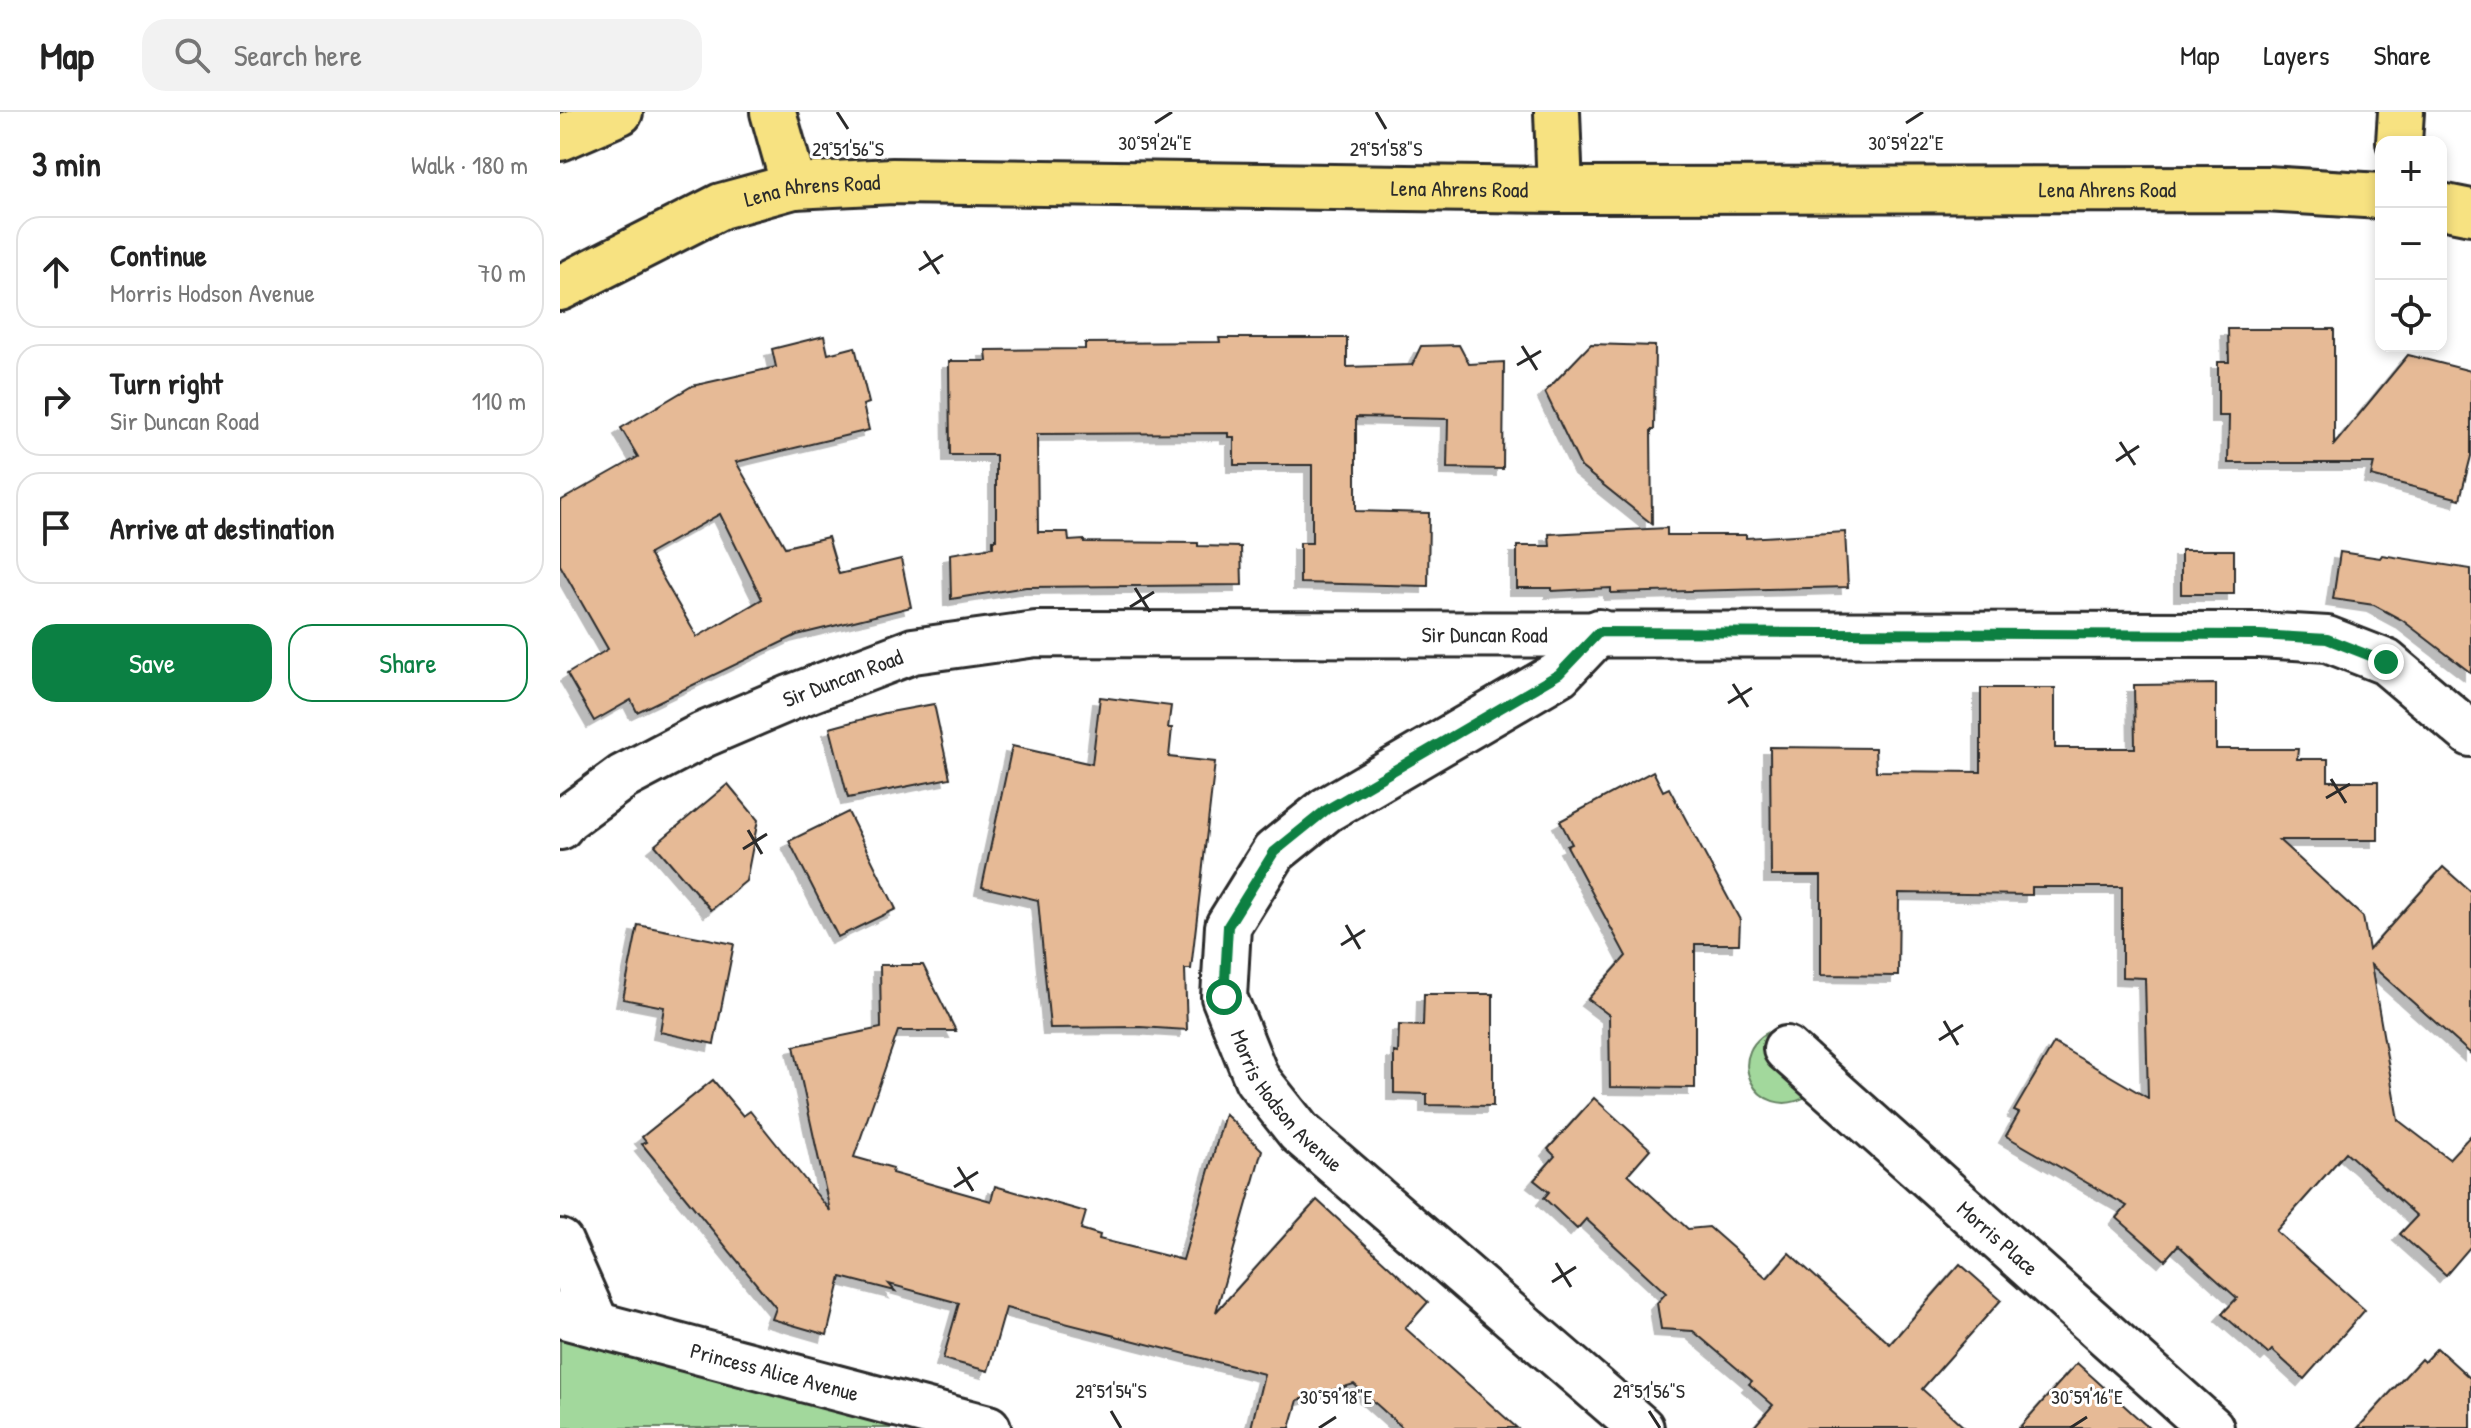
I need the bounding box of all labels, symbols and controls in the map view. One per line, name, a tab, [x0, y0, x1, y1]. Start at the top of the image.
search box	[142, 19, 702, 91]
text: Map	[40, 29, 94, 81]
icon: search	[170, 33, 214, 77]
text: Search here	[234, 35, 362, 75]
text: Map	[2180, 36, 2220, 74]
text: Layers	[2264, 36, 2329, 74]
text: Share	[2373, 36, 2431, 74]
text: 30°59'24"E	[1118, 129, 1192, 156]
text: 30°59'22"E	[1868, 129, 1944, 156]
text: 29°51'56"S	[812, 135, 884, 162]
text: 29°51'58"S	[1350, 135, 1422, 162]
map controls	[2375, 136, 2447, 352]
button: +	[2375, 136, 2447, 208]
text: 3 min	[32, 141, 101, 187]
text: Walk · 180 m	[411, 147, 528, 182]
street label: Lena Ahrens Road	[741, 167, 881, 214]
street label: Lena Ahrens Road	[1391, 173, 1529, 205]
street label: Lena Ahrens Road	[2039, 174, 2177, 204]
button: −	[2375, 208, 2447, 280]
text: Continue	[110, 235, 207, 275]
icon: ahead	[34, 250, 78, 294]
text: 70 m	[478, 255, 526, 290]
text: Morris Hodson Avenue	[110, 275, 315, 310]
button: locate	[2375, 280, 2447, 352]
text: Turn right	[110, 363, 223, 403]
icon: right	[34, 378, 78, 422]
text: 110 m	[472, 383, 526, 418]
text: Sir Duncan Road	[110, 403, 259, 438]
icon: arrive	[34, 506, 78, 550]
text: Arrive at destination	[110, 508, 335, 548]
street label: Sir Duncan Road	[1421, 619, 1548, 649]
button: Save	[32, 624, 272, 702]
button: Share	[288, 624, 528, 702]
street label: Sir Duncan Road	[778, 641, 907, 714]
route end	[2368, 644, 2404, 680]
route start	[1206, 979, 1242, 1015]
street label: Morris Hodson Avenue	[1224, 1025, 1350, 1179]
street label: Morris Place	[1951, 1194, 2045, 1283]
street label: Princess Alice Avenue	[687, 1335, 862, 1408]
text: 29°51'54"S	[1075, 1377, 1147, 1404]
text: 29°51'56"S	[1613, 1377, 1685, 1404]
text: 30°59'18"E	[1300, 1383, 1372, 1410]
text: 30°59'16"E	[2051, 1383, 2123, 1410]

